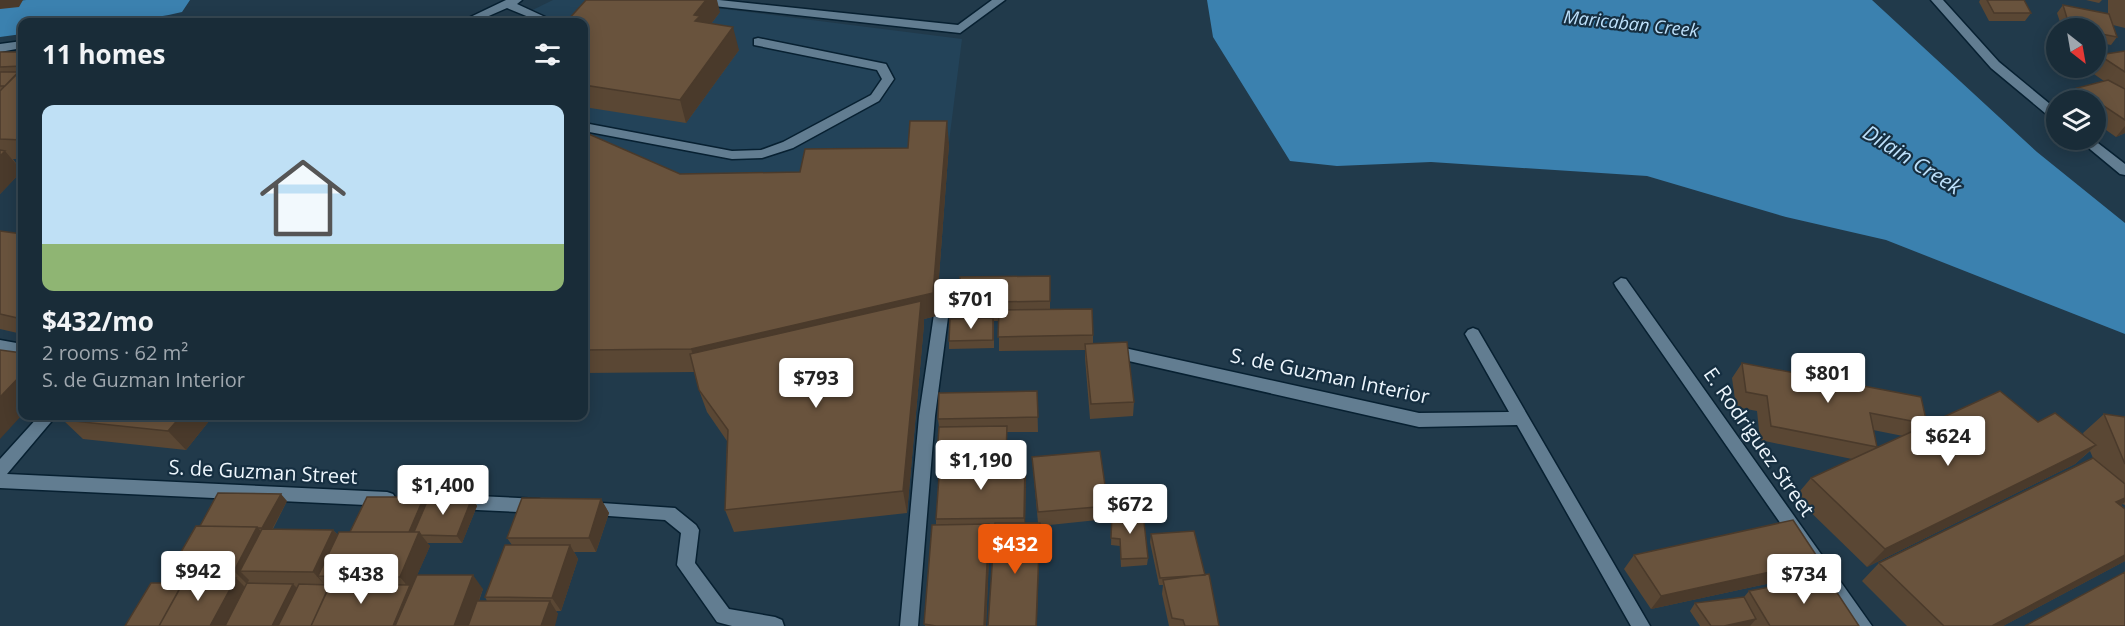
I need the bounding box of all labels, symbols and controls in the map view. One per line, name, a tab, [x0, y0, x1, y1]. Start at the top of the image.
water label: Maricaban Creek	[1563, 4, 1701, 42]
north arrow	[2046, 18, 2106, 78]
map controls	[2046, 18, 2106, 150]
text: 11 homes	[42, 36, 166, 72]
icon: filters	[531, 38, 564, 71]
button: layers	[2046, 90, 2106, 150]
water label: Dilain Creek	[1858, 118, 1968, 201]
icon: home	[249, 144, 357, 252]
pin: $701	[935, 279, 1007, 330]
text: $701	[948, 285, 994, 312]
text: $432/mo	[42, 303, 154, 339]
text: 2 rooms · 62 m²	[42, 339, 188, 366]
street label: S. de Guzman Interior	[1228, 341, 1432, 410]
pin: $801	[1792, 353, 1864, 404]
pin: $793	[780, 358, 852, 409]
text: $801	[1805, 359, 1851, 386]
street label: E. Rodriguez Street	[1698, 362, 1821, 522]
text: $793	[793, 364, 839, 391]
text: S. de Guzman Interior	[42, 366, 245, 393]
pin: $624	[1912, 416, 1984, 467]
text: $624	[1925, 422, 1971, 449]
pin: $1,190	[932, 440, 1030, 491]
text: $1,190	[950, 446, 1012, 473]
street label: S. de Guzman Street	[168, 453, 358, 490]
pin: $1,400	[394, 465, 492, 516]
text: $1,400	[412, 471, 474, 498]
pin: $672	[1094, 484, 1166, 535]
text: $672	[1107, 490, 1153, 517]
pin: $432	[979, 524, 1051, 575]
text: $432	[992, 530, 1038, 557]
pin: $942	[162, 551, 234, 602]
pin: $438	[325, 554, 397, 605]
pin: $734	[1768, 554, 1840, 605]
text: $942	[175, 557, 221, 584]
text: $438	[338, 560, 384, 587]
text: $734	[1781, 560, 1827, 587]

